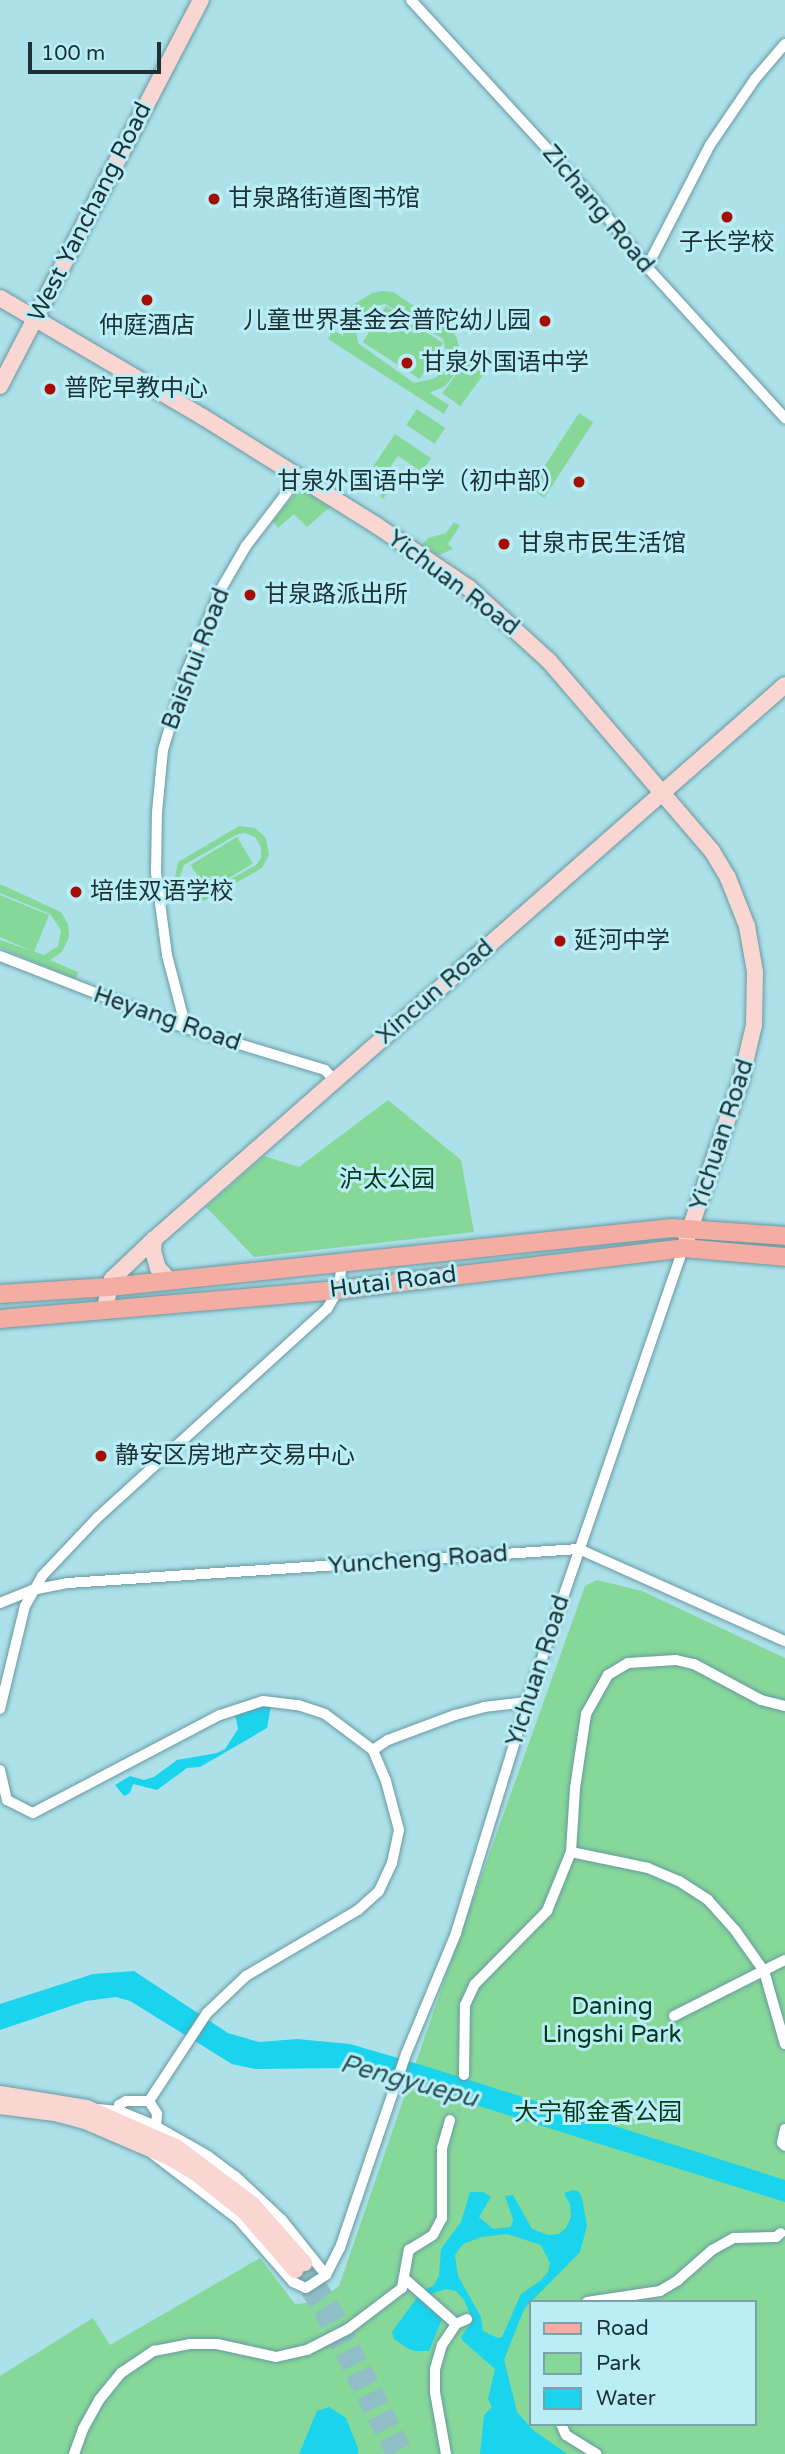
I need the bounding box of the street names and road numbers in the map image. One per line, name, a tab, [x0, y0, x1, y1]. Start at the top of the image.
street label: West Yanchang Road	[22, 98, 158, 326]
street label: Zichang Road	[536, 139, 660, 279]
street label: Yichuan Road	[381, 524, 525, 642]
street label: Baishui Road	[156, 584, 236, 734]
street label: Xincun Road	[371, 933, 499, 1051]
street label: Heyang Road	[90, 980, 244, 1058]
street label: Yichuan Road	[684, 1056, 760, 1214]
street label: Hutai Road	[328, 1260, 458, 1304]
street label: Yuncheng Road	[327, 1539, 509, 1581]
street label: Yichuan Road	[500, 1592, 576, 1750]

